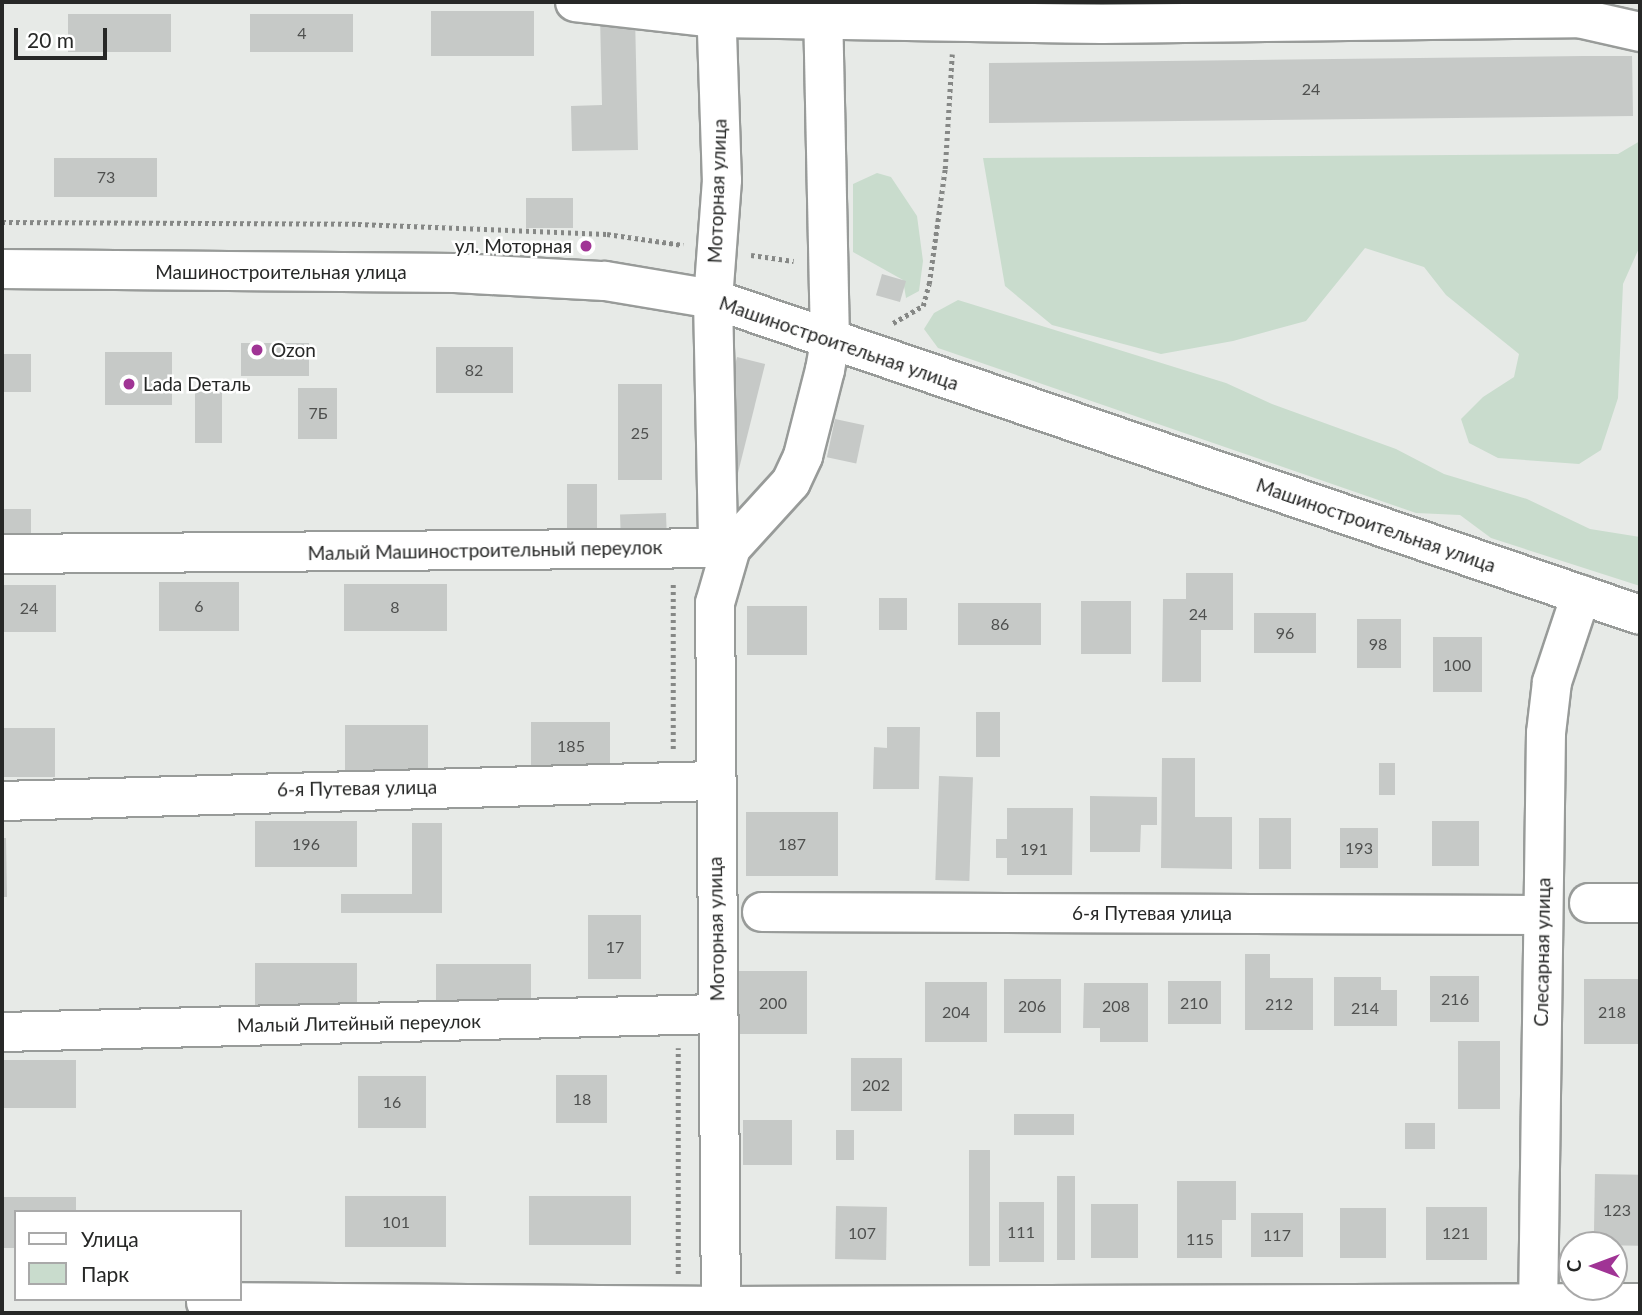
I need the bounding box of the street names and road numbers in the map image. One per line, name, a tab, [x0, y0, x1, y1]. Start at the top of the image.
street label: Моторная улица	[703, 118, 731, 264]
street label: Машиностроительная улица	[155, 261, 407, 283]
street label: Машиностроительная улица	[716, 291, 962, 395]
street label: Машиностроительная улица	[1253, 473, 1499, 577]
street label: Малый Машиностроительный переулок	[307, 536, 663, 564]
street label: 6-я Путевая улица	[277, 775, 437, 801]
street label: Моторная улица	[703, 856, 729, 1002]
street label: Слесарная улица	[1529, 877, 1555, 1027]
street label: 6-я Путевая улица	[1072, 902, 1232, 924]
street label: Малый Литейный переулок	[237, 1009, 481, 1037]

